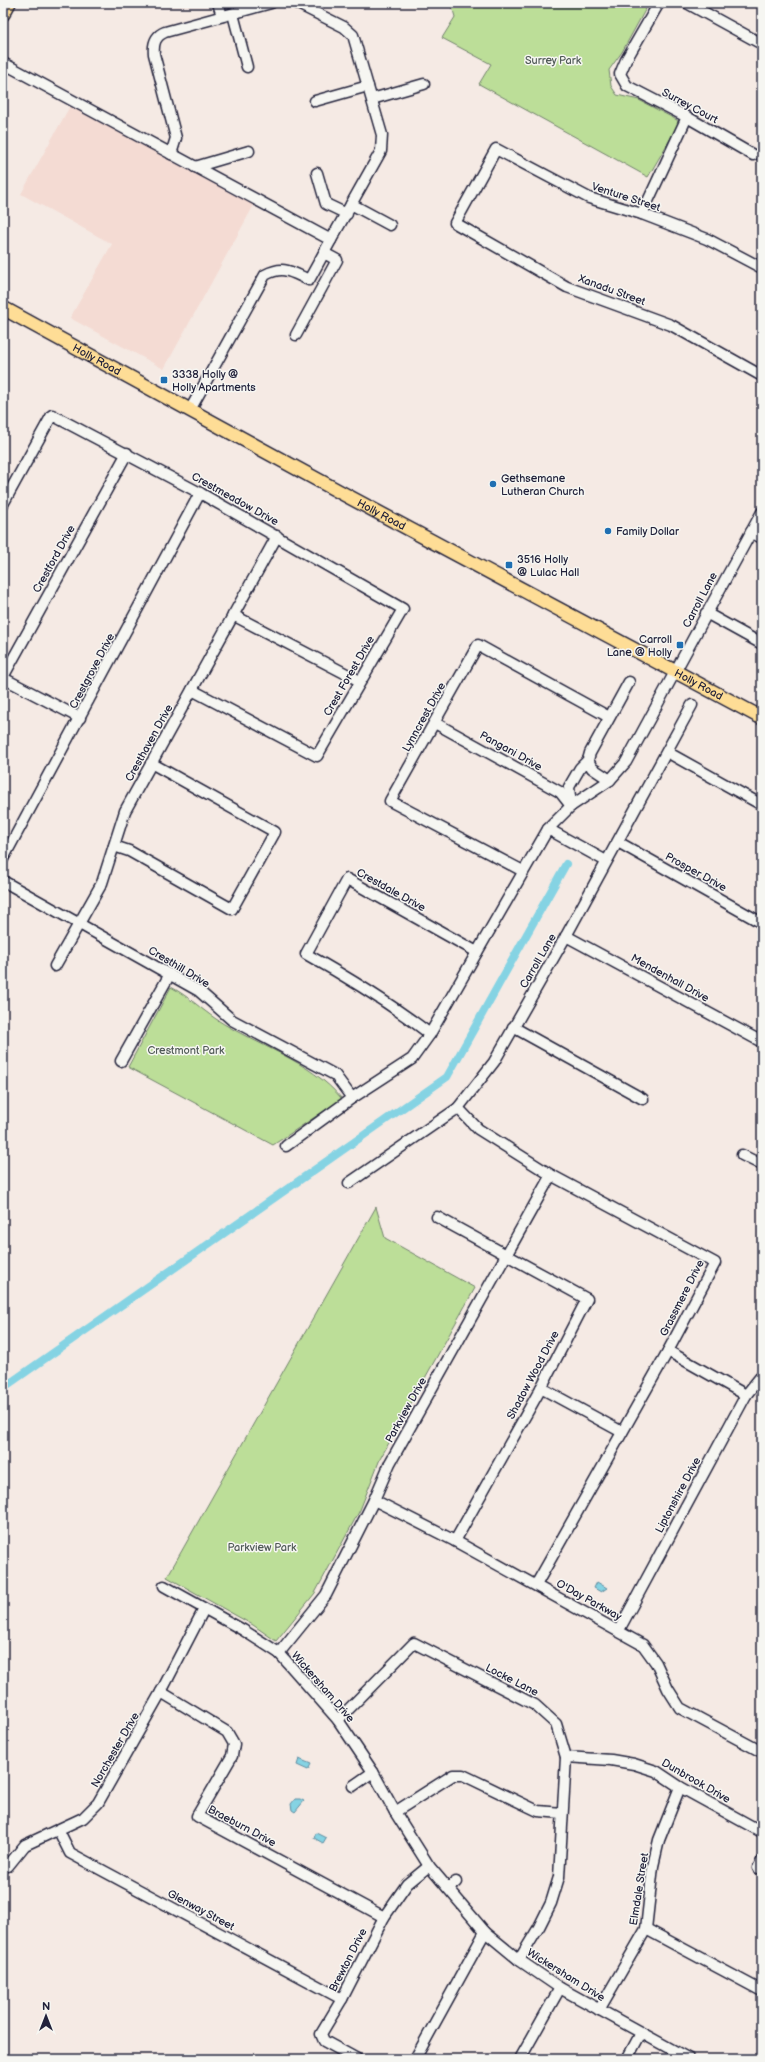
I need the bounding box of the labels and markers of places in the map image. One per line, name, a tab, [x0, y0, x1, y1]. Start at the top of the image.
place label: 3338 Holly @ Holly Apartments	[172, 368, 256, 394]
marker: 3338 Holly @ Holly Apartments	[159, 375, 169, 385]
place label: Gethsemane Lutheran Church	[501, 472, 584, 498]
marker: Gethsemane Lutheran Church	[488, 479, 498, 489]
place label: Family Dollar	[616, 525, 680, 538]
marker: Family Dollar	[603, 526, 613, 536]
place label: 3516 Holly @ Lulac Hall	[517, 553, 579, 579]
marker: 3516 Holly @ Lulac Hall	[504, 560, 514, 570]
place label: Carroll Lane @ Holly	[607, 633, 672, 659]
marker: Carroll Lane @ Holly	[675, 640, 685, 650]

